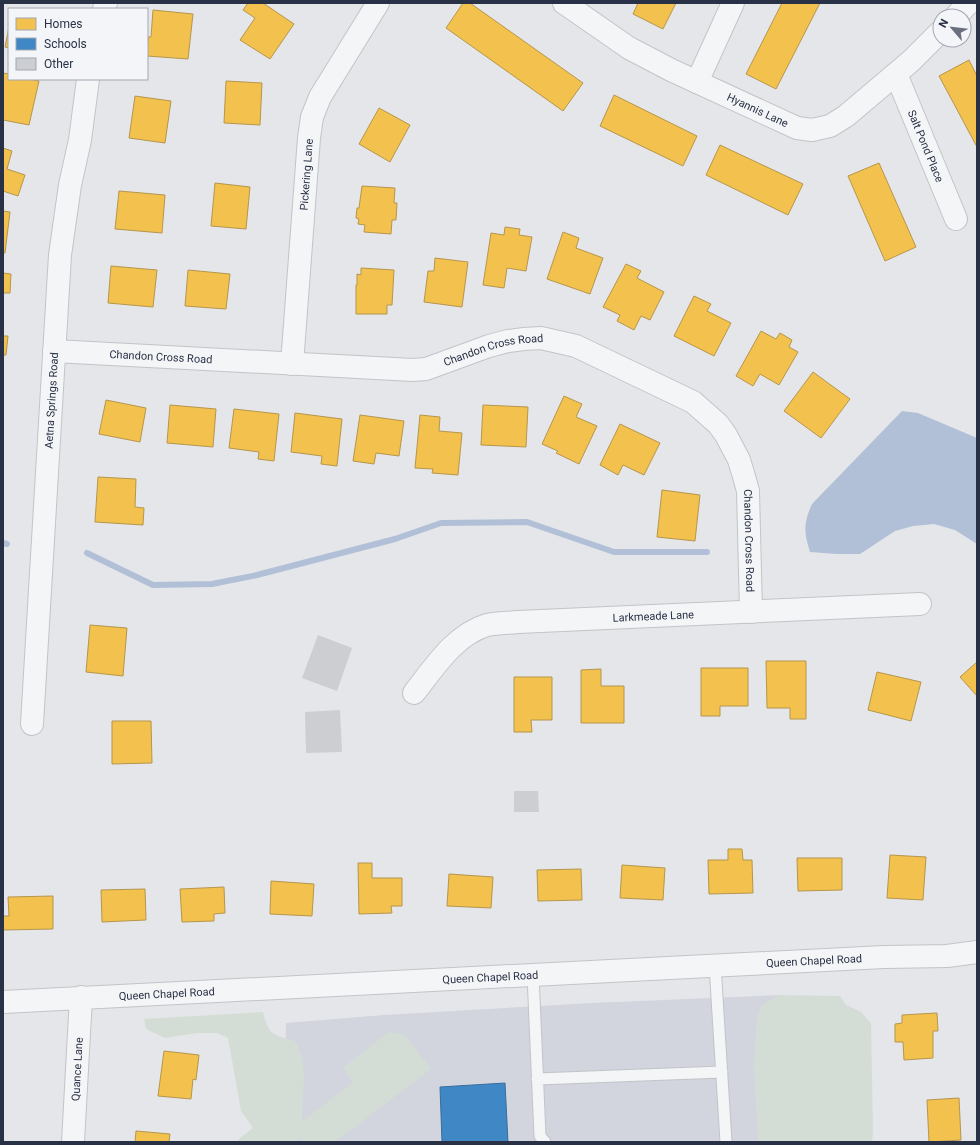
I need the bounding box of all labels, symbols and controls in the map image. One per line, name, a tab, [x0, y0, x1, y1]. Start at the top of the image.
legend	[8, 8, 148, 80]
north arrow	[932, 8, 972, 48]
text: Homes	[44, 17, 82, 31]
text: N	[936, 17, 951, 30]
text: Schools	[44, 37, 87, 51]
text: Other	[44, 57, 73, 71]
street label: Hyannis Lane	[725, 91, 790, 130]
street label: Salt Pond Place	[905, 108, 946, 184]
street label: Pickering Lane	[298, 138, 316, 211]
street label: Chandon Cross Road	[442, 332, 544, 369]
street label: Chandon Cross Road	[109, 348, 213, 366]
street label: Aetna Springs Road	[42, 352, 61, 449]
street label: Chandon Cross Road	[741, 489, 757, 592]
street label: Larkmeade Lane	[612, 608, 694, 625]
street label: Queen Chapel Road	[766, 952, 862, 970]
street label: Queen Chapel Road	[442, 969, 539, 987]
street label: Queen Chapel Road	[118, 985, 215, 1003]
street label: Quance Lane	[69, 1037, 86, 1101]

